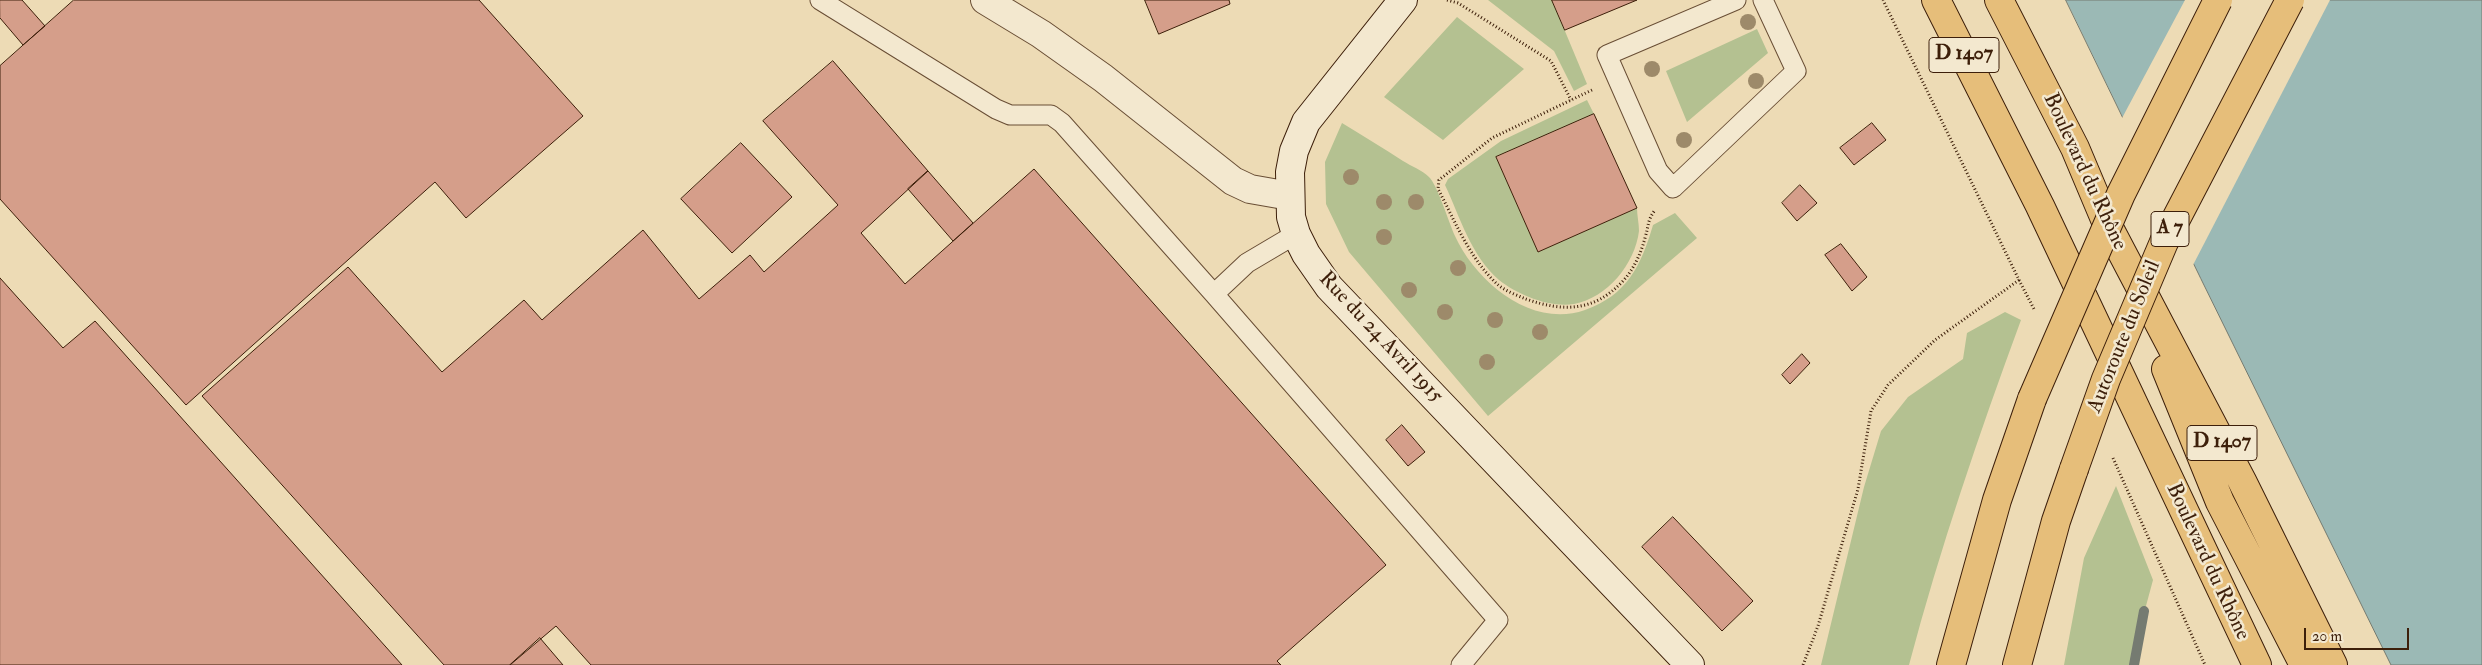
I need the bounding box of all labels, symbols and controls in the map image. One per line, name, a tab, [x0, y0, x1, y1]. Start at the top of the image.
road number: D 1407	[1929, 38, 1999, 72]
street label: Boulevard du Rhône	[2037, 90, 2131, 254]
road number: A 7	[2151, 212, 2189, 246]
street label: Autoroute du Soleil	[2083, 257, 2167, 417]
street label: Rue du 24 Avril 1915	[1313, 267, 1447, 409]
road number: D 1407	[2187, 426, 2257, 460]
street label: Boulevard du Rhône	[2160, 480, 2254, 644]
scale bar	[2307, 618, 2412, 650]
text: 20 m	[2312, 627, 2342, 646]

